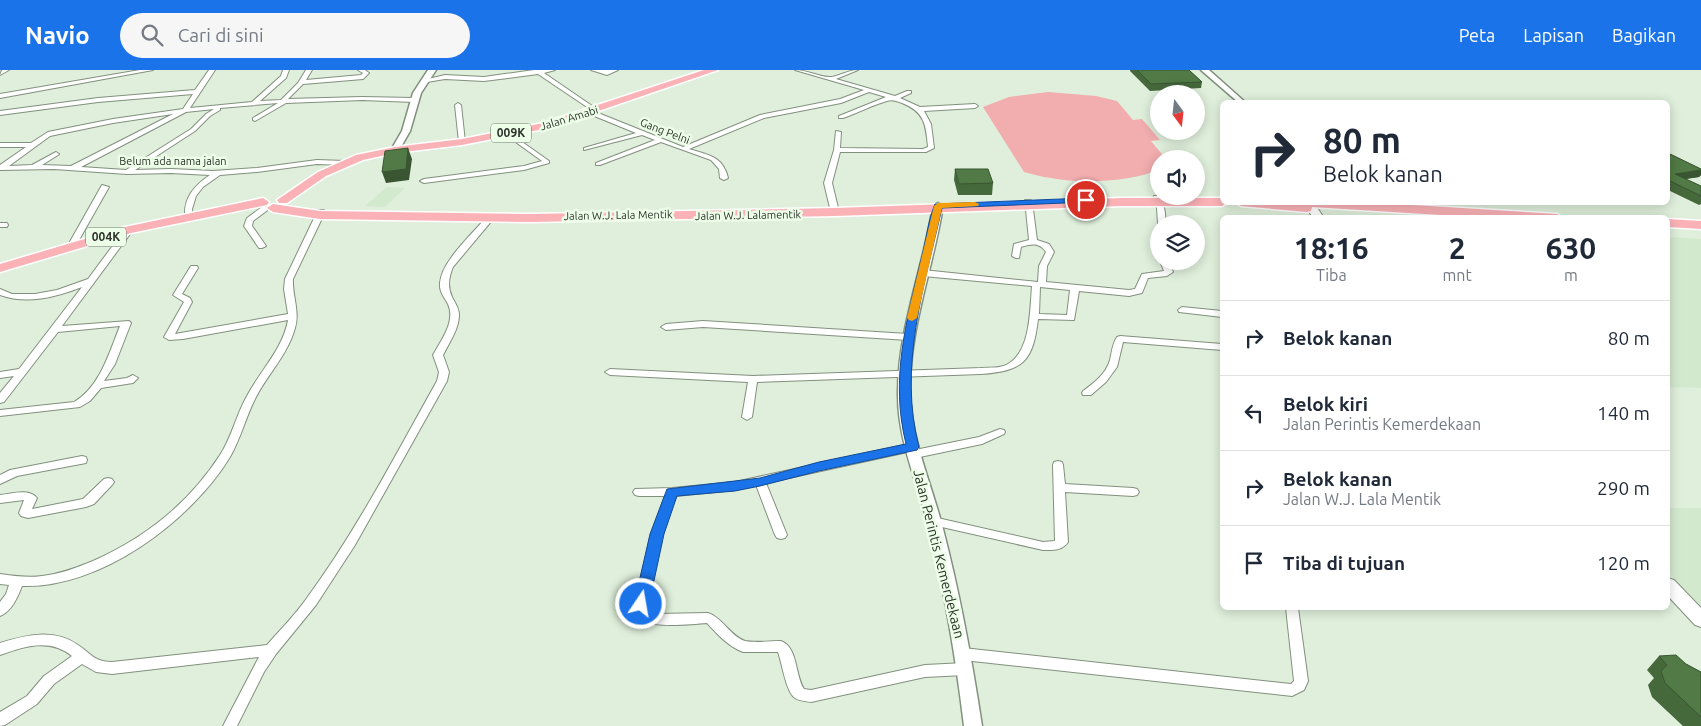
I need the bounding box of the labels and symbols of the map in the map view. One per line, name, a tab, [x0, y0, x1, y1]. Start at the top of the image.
north arrow	[1150, 85, 1205, 140]
street label: Jalan Amabi	[539, 104, 599, 132]
street label: Gang Pelni	[638, 116, 692, 146]
road number: 009K	[491, 124, 531, 142]
street label: Belum ada nama jalan	[119, 155, 227, 167]
pin	[1065, 179, 1107, 221]
street label: Jalan W.J. Lala Mentik	[564, 208, 673, 222]
street label: Jalan W.J. Lalamentik	[695, 208, 802, 222]
road number: 004K	[86, 228, 126, 246]
street label: Jalan Perintis Kemerdekaan	[910, 468, 968, 640]
position arrow	[614, 577, 666, 629]

